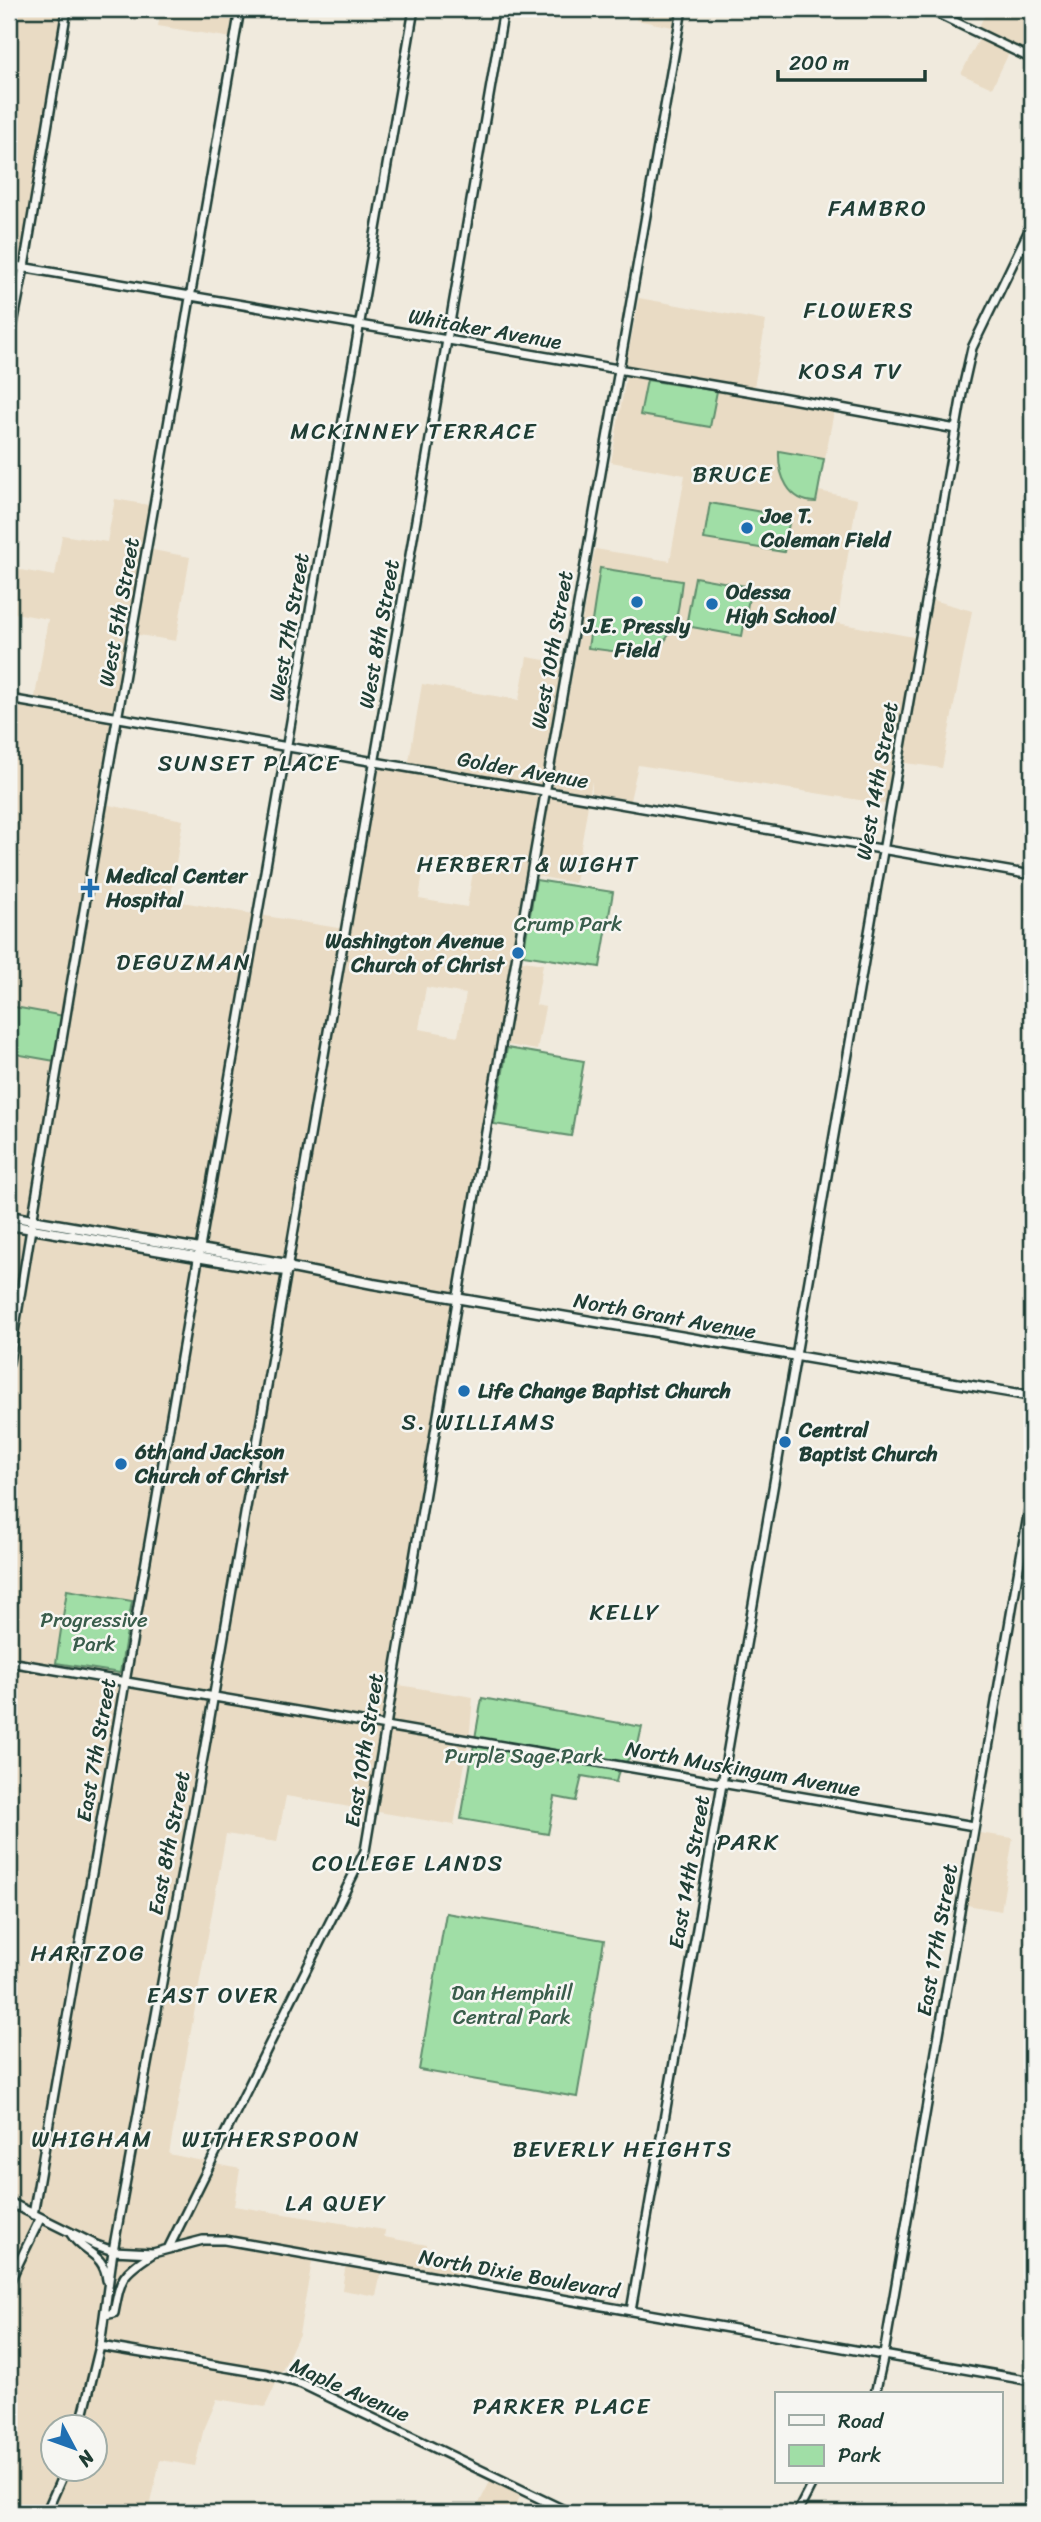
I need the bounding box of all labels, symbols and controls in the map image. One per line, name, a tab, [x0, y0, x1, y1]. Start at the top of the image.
scale bar	[778, 38, 926, 82]
text: 200 m	[789, 44, 849, 82]
district label: FAMBRO	[828, 188, 928, 229]
district label: FLOWERS	[804, 290, 914, 331]
street label: Whitaker Avenue	[405, 297, 565, 361]
district label: KOSA TV	[799, 351, 903, 392]
district label: MCKINNEY TERRACE	[290, 411, 538, 452]
district label: BRUCE	[693, 454, 773, 495]
place label: Joe T. Coleman Field	[760, 497, 892, 559]
marker: Joe T. Coleman Field	[739, 520, 755, 536]
street label: West 5th Street	[87, 534, 151, 690]
street label: West 7th Street	[257, 550, 321, 704]
street label: West 8th Street	[347, 557, 411, 711]
street label: West 10th Street	[519, 568, 585, 732]
place label: Odessa High School	[725, 573, 837, 635]
marker: J.E. Pressly Field	[629, 594, 645, 610]
marker: Odessa High School	[704, 596, 720, 612]
place label: J.E. Pressly Field	[583, 607, 691, 669]
street label: West 14th Street	[844, 699, 910, 863]
street label: Golder Avenue	[454, 740, 592, 800]
district label: SUNSET PLACE	[158, 743, 340, 784]
district label: HERBERT & WIGHT	[417, 844, 639, 885]
place label: Medical Center Hospital	[105, 857, 248, 919]
marker: Medical Center Hospital	[80, 878, 100, 898]
park label: Crump Park	[514, 905, 622, 943]
place label: Washington Avenue Church of Christ	[325, 922, 506, 984]
district label: DEGUZMAN	[116, 942, 252, 983]
marker: Washington Avenue Church of Christ	[510, 945, 526, 961]
street label: North Grant Avenue	[571, 1281, 759, 1351]
place label: Life Change Baptist Church	[478, 1372, 731, 1410]
marker: Life Change Baptist Church	[456, 1383, 472, 1399]
district label: S. WILLIAMS	[402, 1402, 556, 1443]
place label: Central Baptist Church	[798, 1411, 938, 1473]
place label: 6th and Jackson Church of Christ	[134, 1433, 289, 1495]
marker: Central Baptist Church	[777, 1434, 793, 1450]
marker: 6th and Jackson Church of Christ	[113, 1456, 129, 1472]
district label: KELLY	[590, 1592, 660, 1633]
park label: Progressive Park	[40, 1601, 148, 1663]
street label: East 10th Street	[333, 1670, 395, 1830]
street label: East 7th Street	[65, 1675, 127, 1825]
street label: North Muskingum Avenue	[623, 1730, 864, 1808]
park label: Purple Sage Park	[444, 1737, 604, 1775]
street label: East 8th Street	[136, 1768, 202, 1918]
street label: East 14th Street	[657, 1792, 721, 1952]
district label: PARK	[717, 1822, 779, 1863]
district label: COLLEGE LANDS	[312, 1843, 504, 1884]
street label: East 17th Street	[905, 1861, 969, 2019]
district label: HARTZOG	[30, 1933, 146, 1974]
park label: Dan Hemphill Central Park	[451, 1974, 574, 2036]
district label: EAST OVER	[147, 1975, 279, 2016]
district label: WHIGHAM	[31, 2119, 153, 2160]
district label: WITHERSPOON	[182, 2119, 360, 2160]
district label: BEVERLY HEIGHTS	[513, 2129, 733, 2170]
district label: LA QUEY	[285, 2183, 387, 2224]
street label: North Dixie Boulevard	[416, 2238, 624, 2311]
street label: Maple Avenue	[284, 2347, 416, 2433]
district label: PARKER PLACE	[473, 2386, 651, 2427]
legend	[775, 2392, 1002, 2484]
text: Road	[838, 2402, 885, 2440]
north arrow	[38, 2414, 108, 2484]
text: Park	[838, 2436, 881, 2474]
text: N	[69, 2442, 104, 2475]

